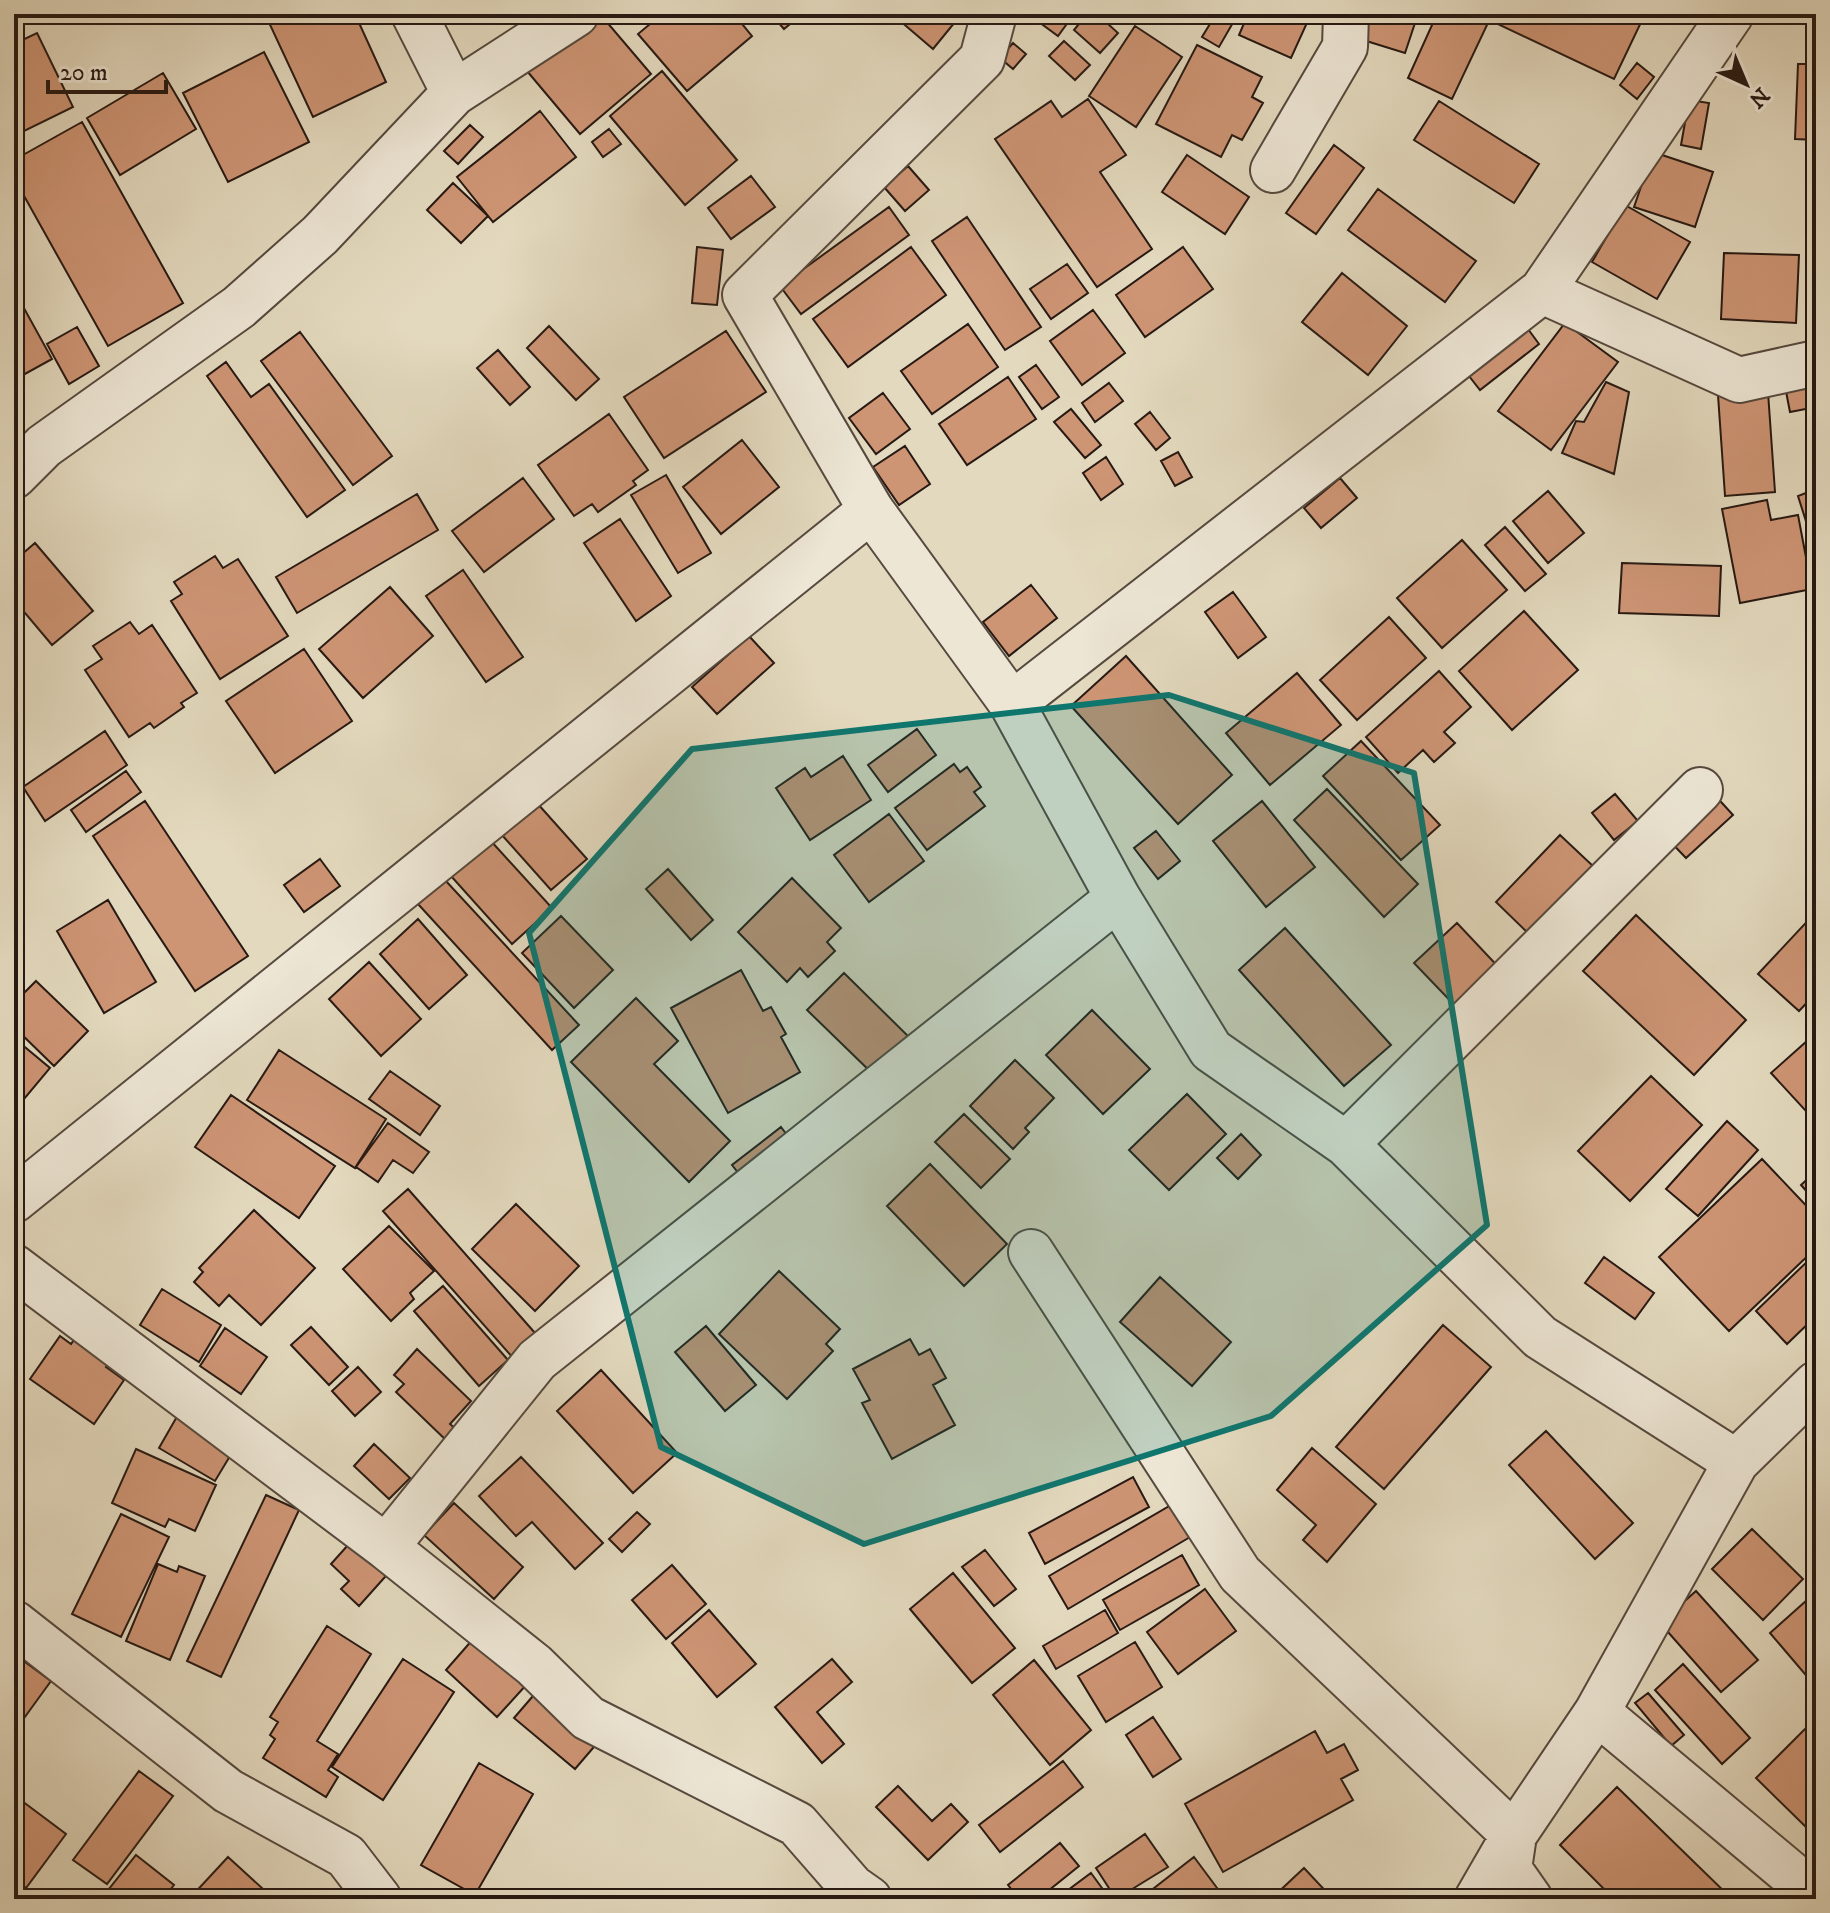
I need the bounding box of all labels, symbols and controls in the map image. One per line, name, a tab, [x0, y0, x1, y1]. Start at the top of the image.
scale bar	[48, 44, 166, 94]
north arrow	[1706, 44, 1786, 124]
text: 20 m	[60, 58, 108, 88]
text: N	[1743, 81, 1775, 113]

